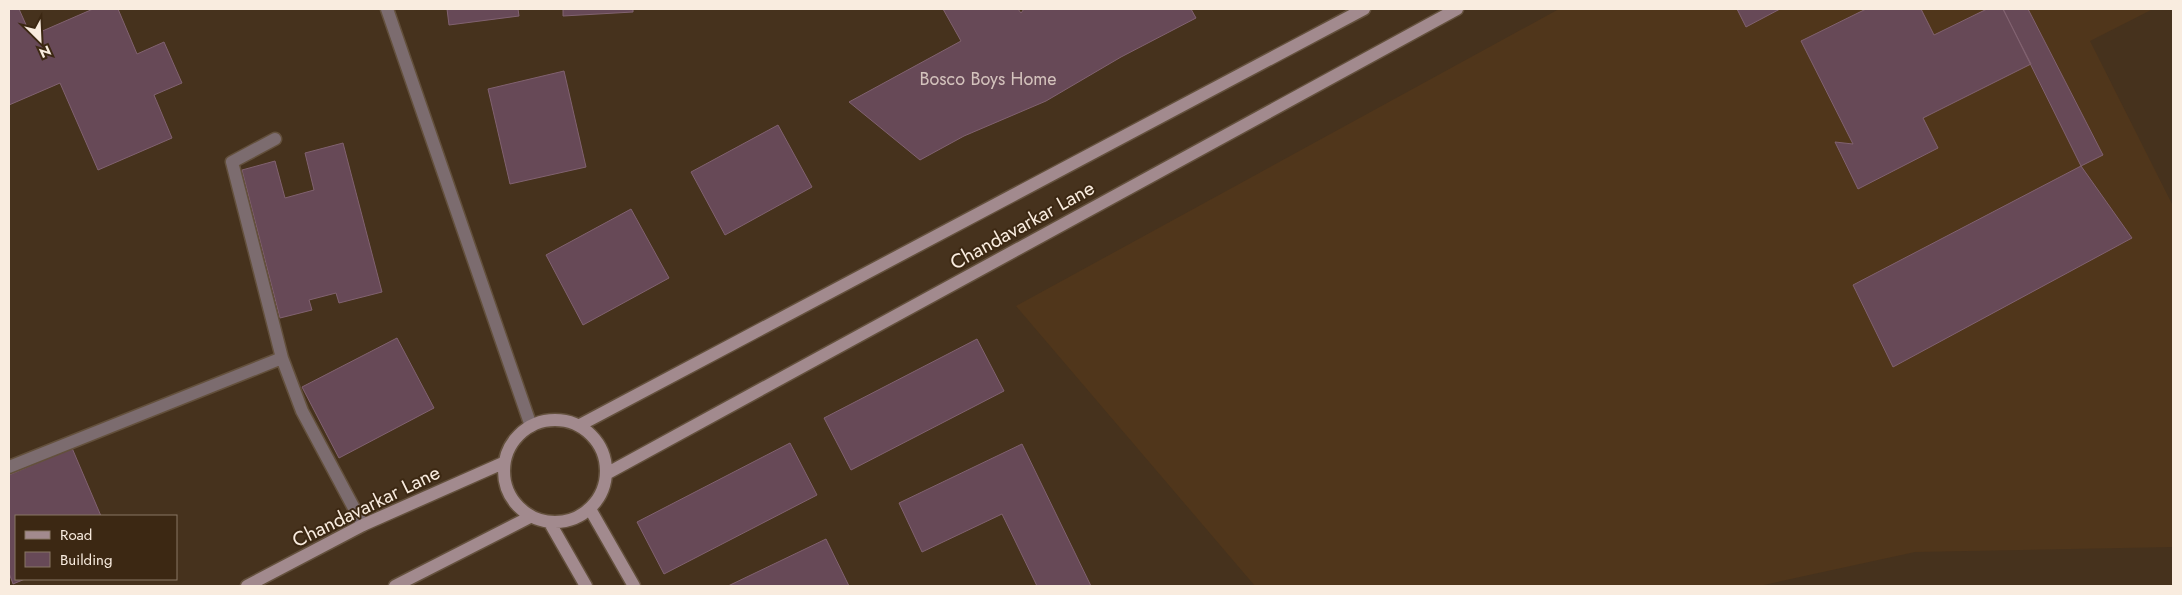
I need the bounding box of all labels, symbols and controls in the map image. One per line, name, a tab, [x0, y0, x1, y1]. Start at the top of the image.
north arrow	[15, 15, 65, 65]
text: N	[36, 40, 54, 63]
house number: Bosco Boys Home	[919, 66, 1057, 92]
street label: Chandavarkar Lane	[945, 174, 1100, 277]
street label: Chandavarkar Lane	[287, 458, 445, 555]
legend	[15, 515, 178, 580]
text: Road	[60, 524, 92, 546]
text: Building	[60, 549, 112, 571]

